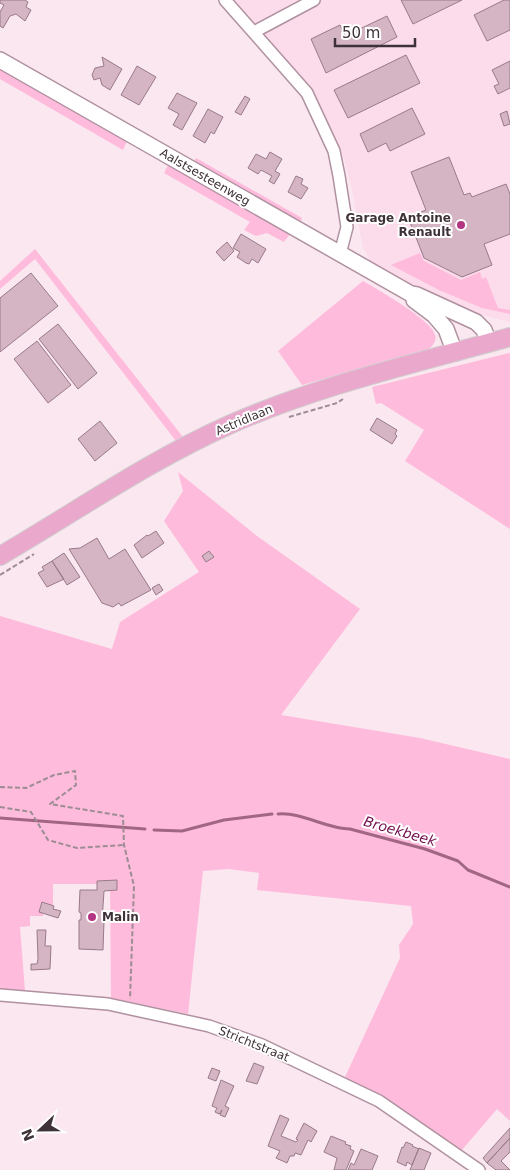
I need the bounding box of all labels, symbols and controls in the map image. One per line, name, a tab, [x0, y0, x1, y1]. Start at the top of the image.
scale bar	[335, 15, 415, 47]
text: 50 m	[342, 24, 380, 42]
street label: Aalstsesteenweg	[157, 146, 253, 208]
place label: Garage Antoine Renault	[346, 211, 451, 239]
marker: Garage Antoine Renault	[455, 219, 467, 231]
street label: Astridlaan	[213, 402, 275, 438]
water label: Broekbeek	[362, 813, 439, 849]
place label: Malin	[102, 910, 139, 924]
marker: Malin	[86, 911, 98, 923]
street label: Strichtstraat	[217, 1023, 292, 1065]
north arrow	[15, 1105, 65, 1155]
text: N	[18, 1126, 38, 1143]

